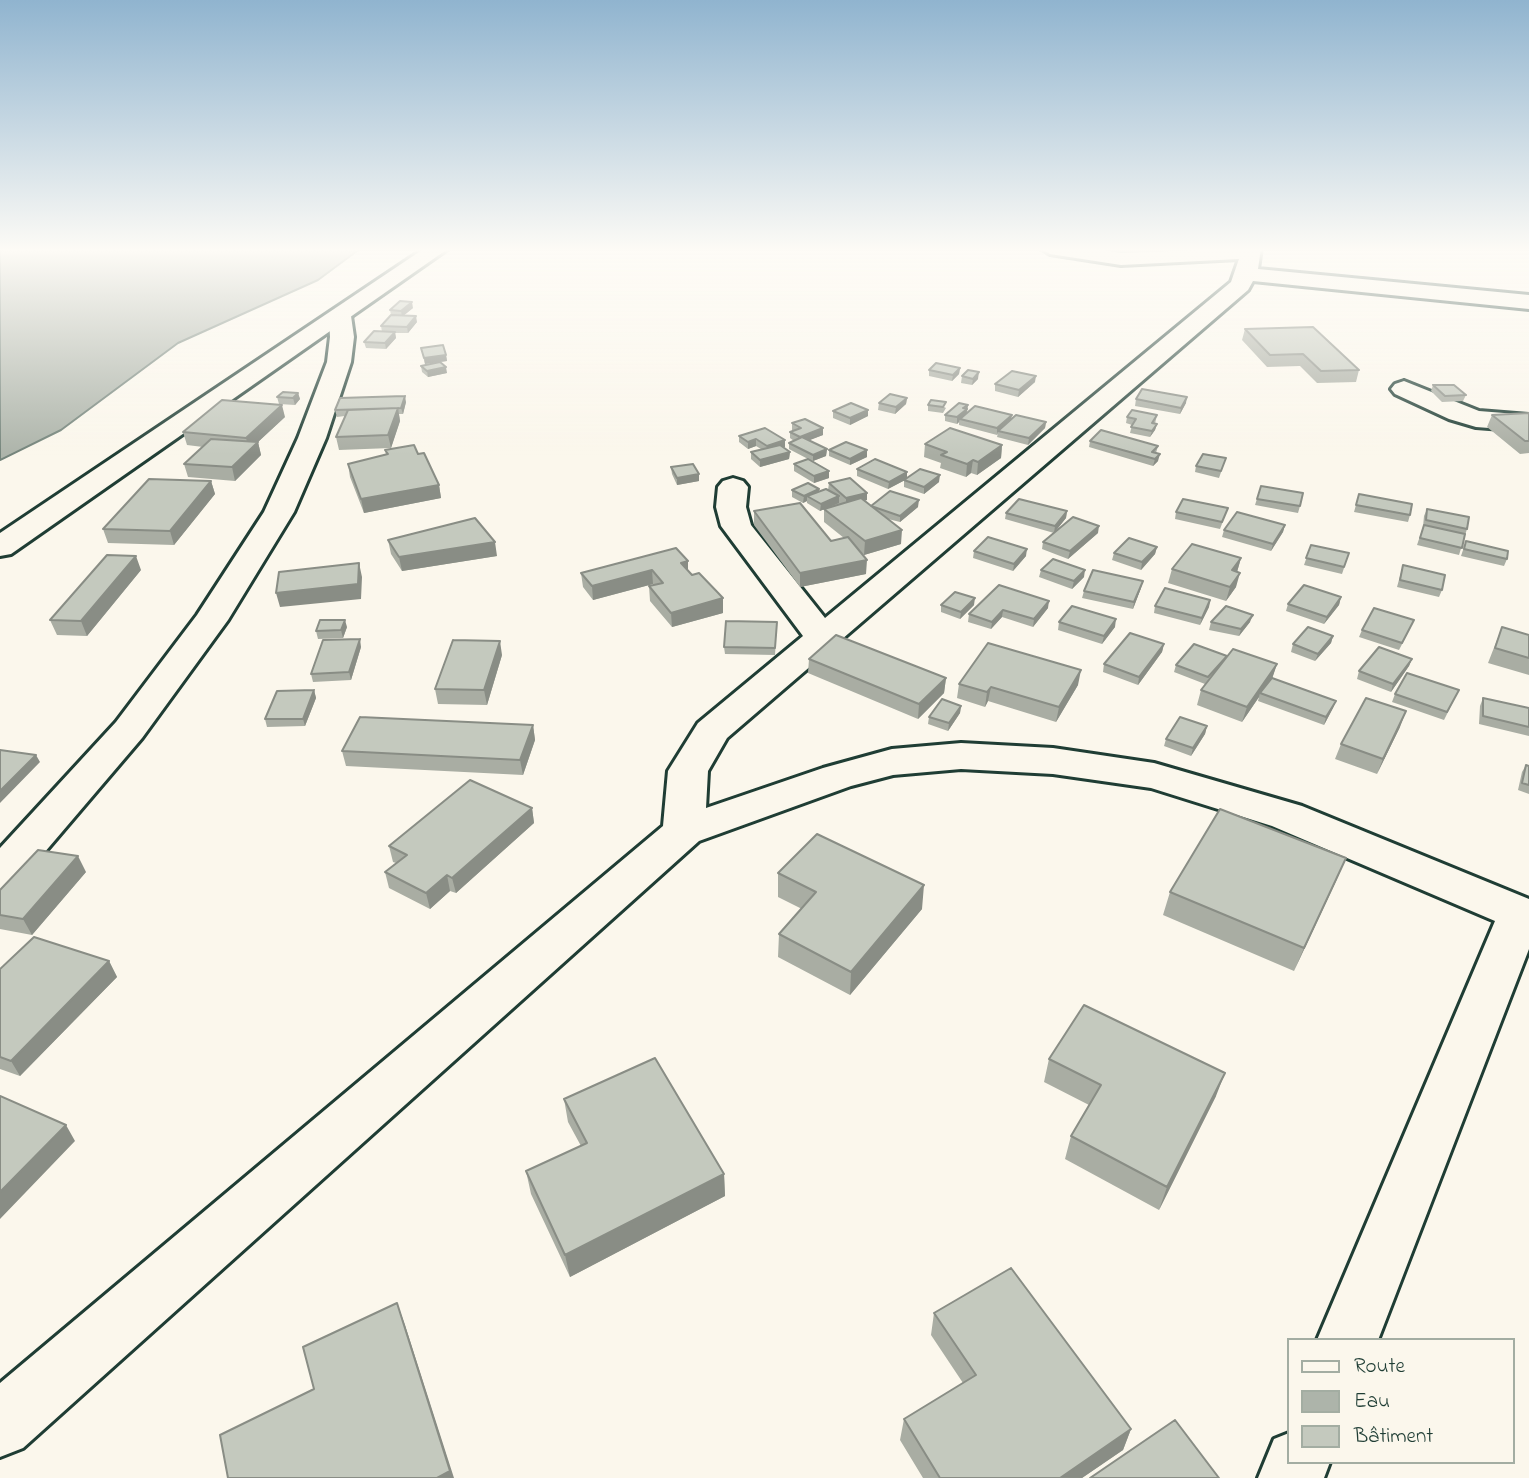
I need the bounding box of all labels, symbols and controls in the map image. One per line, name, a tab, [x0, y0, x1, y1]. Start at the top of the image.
legend	[1288, 1338, 1515, 1464]
text: Route	[1354, 1352, 1405, 1382]
text: Eau	[1354, 1387, 1390, 1417]
text: Bâtiment	[1354, 1422, 1433, 1452]

